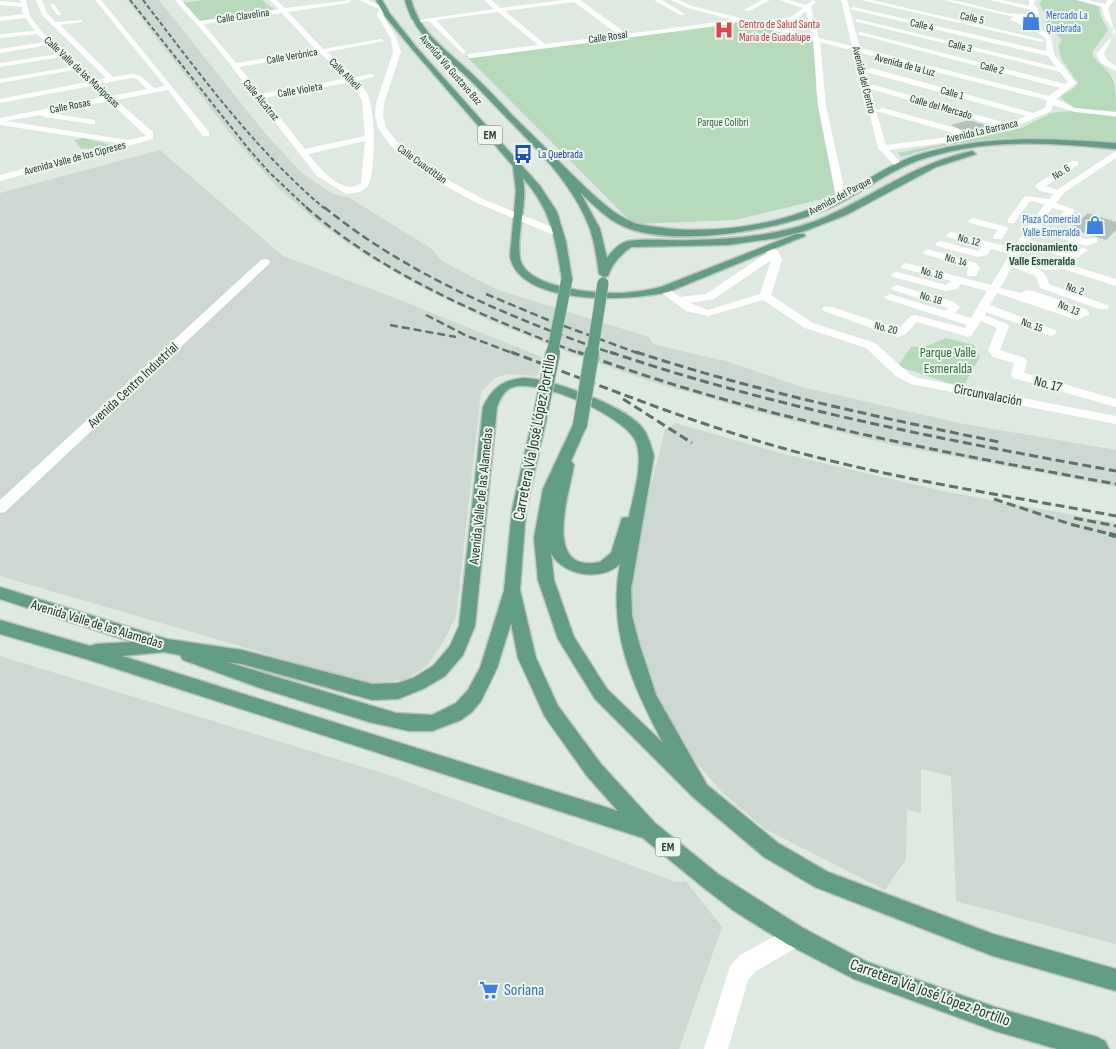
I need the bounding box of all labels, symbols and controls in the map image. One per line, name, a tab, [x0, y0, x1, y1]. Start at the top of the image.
street label: Calle Clavelina	[216, 6, 270, 26]
street label: Calle 5	[959, 9, 985, 27]
place label: Mercado La Quebrada	[1046, 9, 1088, 35]
shop icon: Mercado La Quebrada	[1020, 10, 1042, 32]
street label: Calle 4	[909, 16, 936, 34]
place label: Centro de Salud Santa María de Guadalupe	[739, 18, 820, 44]
hospital icon: Centro de Salud Santa María de Guadalupe	[713, 19, 735, 41]
street label: Calle Rosal	[588, 28, 628, 46]
street label: Avenida Vía Gustavo Baz	[416, 32, 485, 108]
street label: Calle Valle de las Mariposas	[41, 34, 123, 110]
street label: Calle 3	[947, 37, 974, 55]
street label: Avenida del Centro	[849, 44, 879, 115]
street label: Calle Verónica	[266, 45, 318, 67]
street label: Avenida de la Luz	[872, 50, 937, 79]
street label: Calle Alhelí	[326, 55, 364, 93]
street label: Calle 2	[979, 59, 1006, 77]
street label: Calle Alcatraz	[240, 77, 282, 123]
street label: Calle Violeta	[277, 80, 323, 100]
street label: Calle 1	[939, 84, 965, 103]
street label: Calle del Mercado	[908, 92, 974, 122]
street label: Calle Rosas	[49, 96, 92, 116]
park label: Parque Colibri	[698, 116, 748, 129]
street label: Avenida La Barranca	[944, 116, 1019, 146]
road number: EM	[478, 126, 502, 144]
street label: Avenida Valle de los Cipreses	[22, 138, 127, 178]
street label: Calle Cuautitlán	[395, 142, 450, 187]
bus stop icon: La Quebrada	[512, 143, 534, 165]
place label: La Quebrada	[538, 148, 583, 161]
street label: No. 6	[1050, 161, 1073, 182]
street label: Avenida del Parque	[806, 174, 873, 218]
place label: Plaza Comercial Valle Esmeralda	[1022, 213, 1080, 239]
shop icon: Plaza Comercial Valle Esmeralda	[1084, 214, 1106, 236]
street label: No. 12	[956, 231, 982, 249]
district label: Fraccionamiento Valle Esmeralda	[1006, 240, 1078, 269]
street label: No. 14	[943, 251, 969, 269]
street label: No. 16	[919, 264, 945, 282]
street label: No. 2	[1064, 280, 1086, 298]
street label: No. 18	[918, 289, 944, 307]
street label: No. 13	[1056, 298, 1082, 319]
street label: No. 15	[1019, 315, 1045, 335]
street label: No. 20	[873, 319, 899, 337]
street label: Avenida Centro Industrial	[83, 339, 182, 432]
park label: Parque Valle Esmeralda	[920, 344, 976, 377]
street label: Carretera Vía José López Portillo	[510, 352, 560, 522]
street label: No. 17	[1032, 372, 1064, 396]
street label: Circunvalación	[952, 380, 1024, 410]
street label: Avenida Valle de las Alamedas	[465, 427, 497, 566]
street label: Avenida Valle de las Alamedas	[28, 596, 165, 652]
road number: EM	[656, 838, 680, 856]
street label: Carretera Vía José López Portillo	[847, 955, 1013, 1031]
supermarket icon: Soriana	[478, 979, 500, 1001]
place label: Soriana	[504, 981, 544, 1000]

